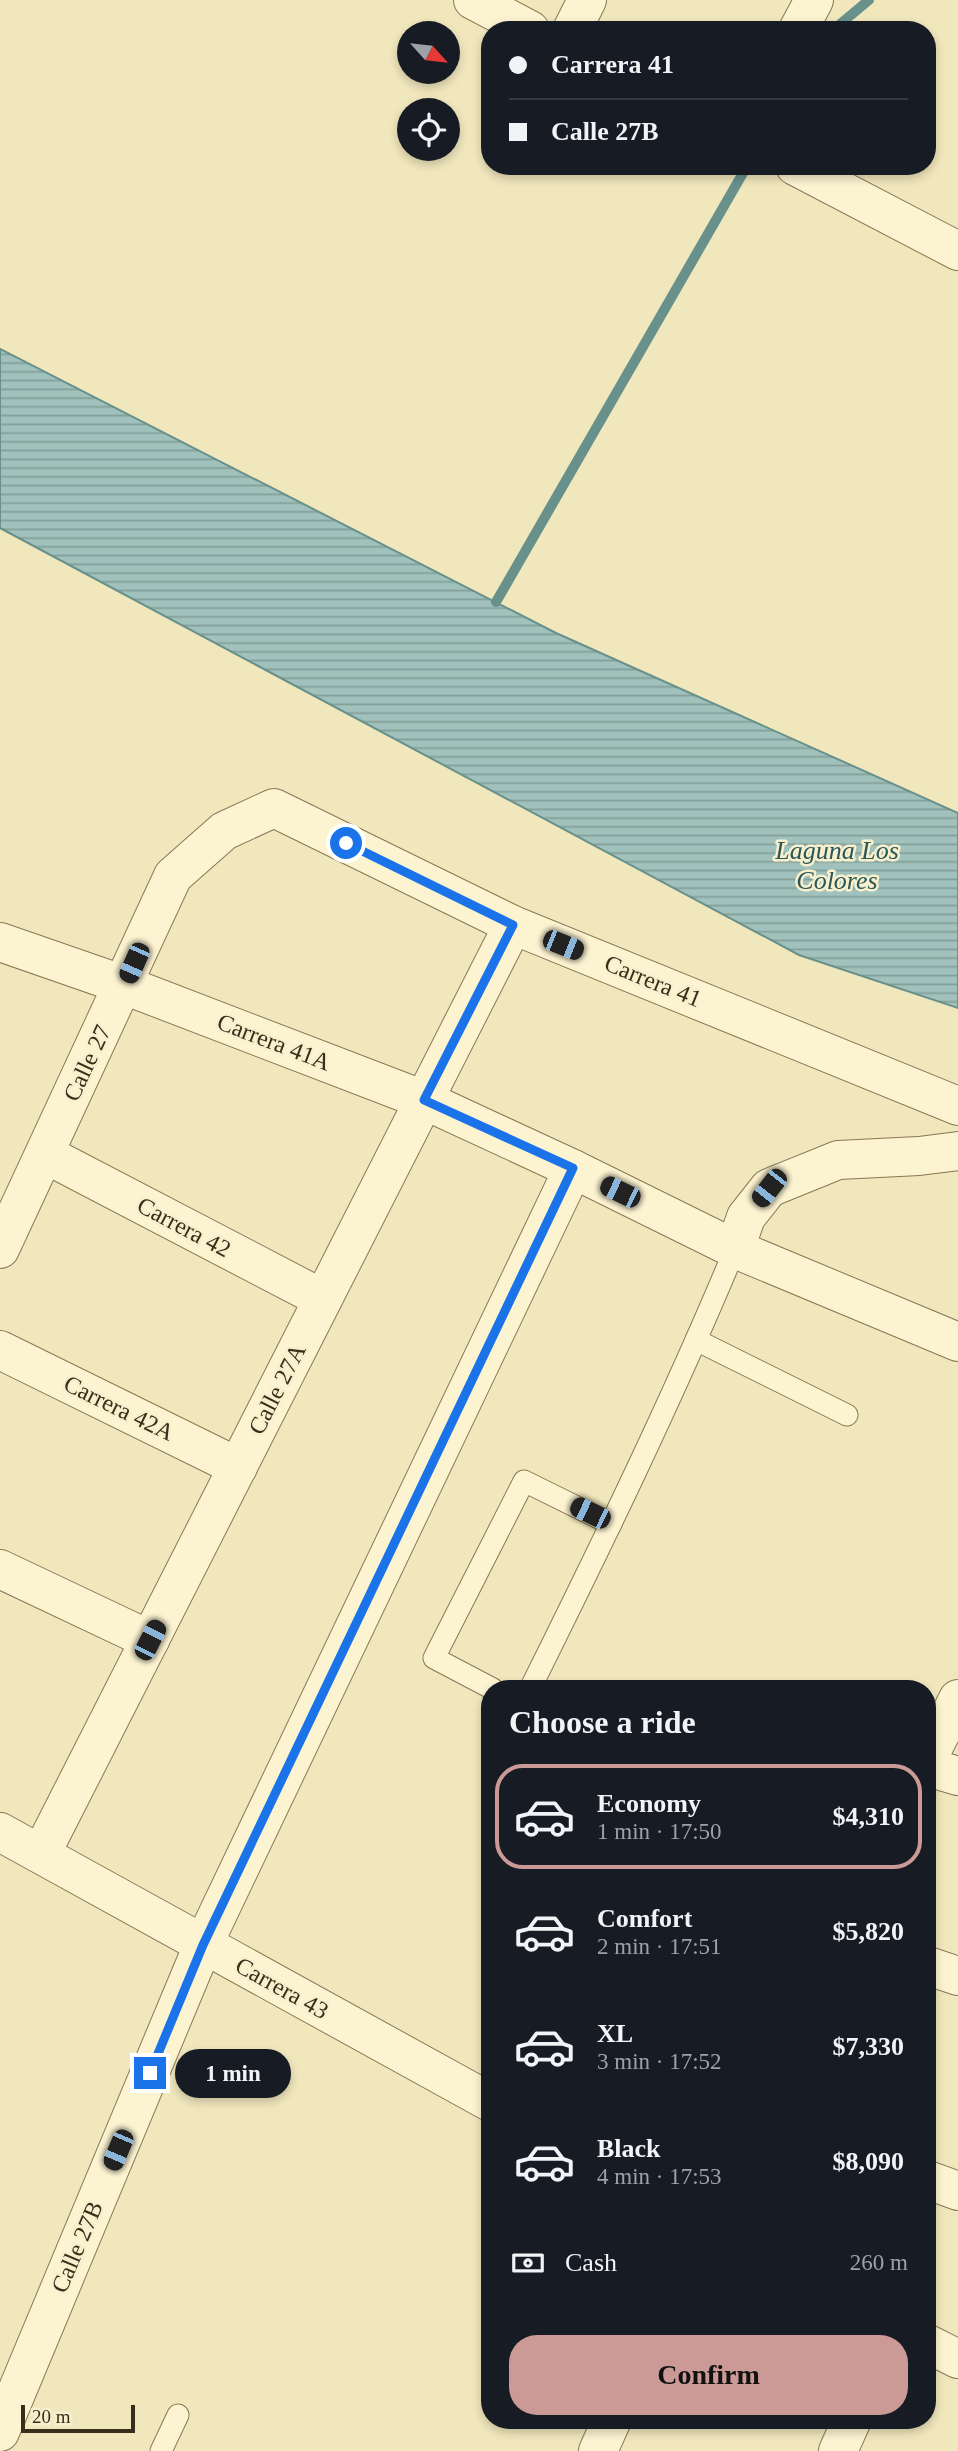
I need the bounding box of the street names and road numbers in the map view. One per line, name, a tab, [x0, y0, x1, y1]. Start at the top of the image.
street label: Carrera 41	[601, 950, 705, 1012]
street label: Carrera 41A	[214, 1008, 335, 1076]
street label: Calle 27	[58, 1021, 116, 1105]
street label: Carrera 42	[133, 1192, 235, 1262]
street label: Calle 27A	[243, 1339, 311, 1439]
street label: Carrera 42A	[60, 1370, 179, 1446]
street label: Carrera 43	[231, 1952, 333, 2024]
street label: Calle 27B	[46, 2197, 108, 2297]

